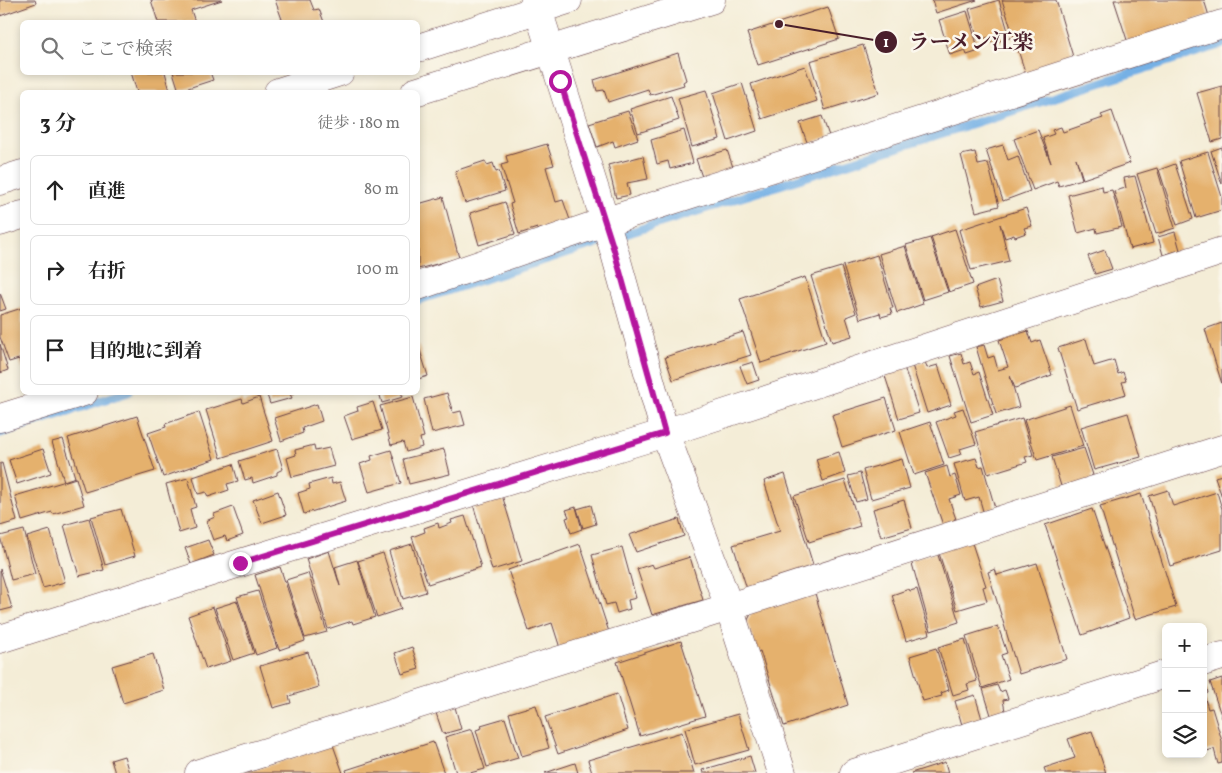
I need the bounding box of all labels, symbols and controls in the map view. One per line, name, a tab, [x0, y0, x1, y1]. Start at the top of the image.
search box	[20, 20, 420, 75]
callout: ラーメン江楽	[873, 24, 1044, 60]
text: ラーメン江楽	[909, 29, 1033, 58]
text: 1	[883, 33, 889, 54]
icon: search	[38, 34, 66, 62]
text: ここで検索	[78, 37, 173, 63]
route start	[549, 70, 572, 93]
text: 3 分	[40, 110, 76, 139]
text: 徒歩 · 180 m	[317, 113, 400, 135]
icon: ahead	[41, 176, 69, 204]
text: 直進	[88, 179, 126, 205]
text: 80 m	[364, 179, 399, 201]
icon: right	[41, 256, 69, 284]
text: 右折	[88, 259, 126, 285]
text: 100 m	[356, 259, 399, 281]
icon: arrive	[41, 336, 69, 364]
text: 目的地に到着	[88, 339, 202, 365]
route end	[229, 552, 252, 575]
map controls	[1162, 623, 1207, 758]
button: +	[1162, 623, 1207, 668]
button: −	[1162, 668, 1207, 713]
button: layers	[1162, 713, 1207, 758]

